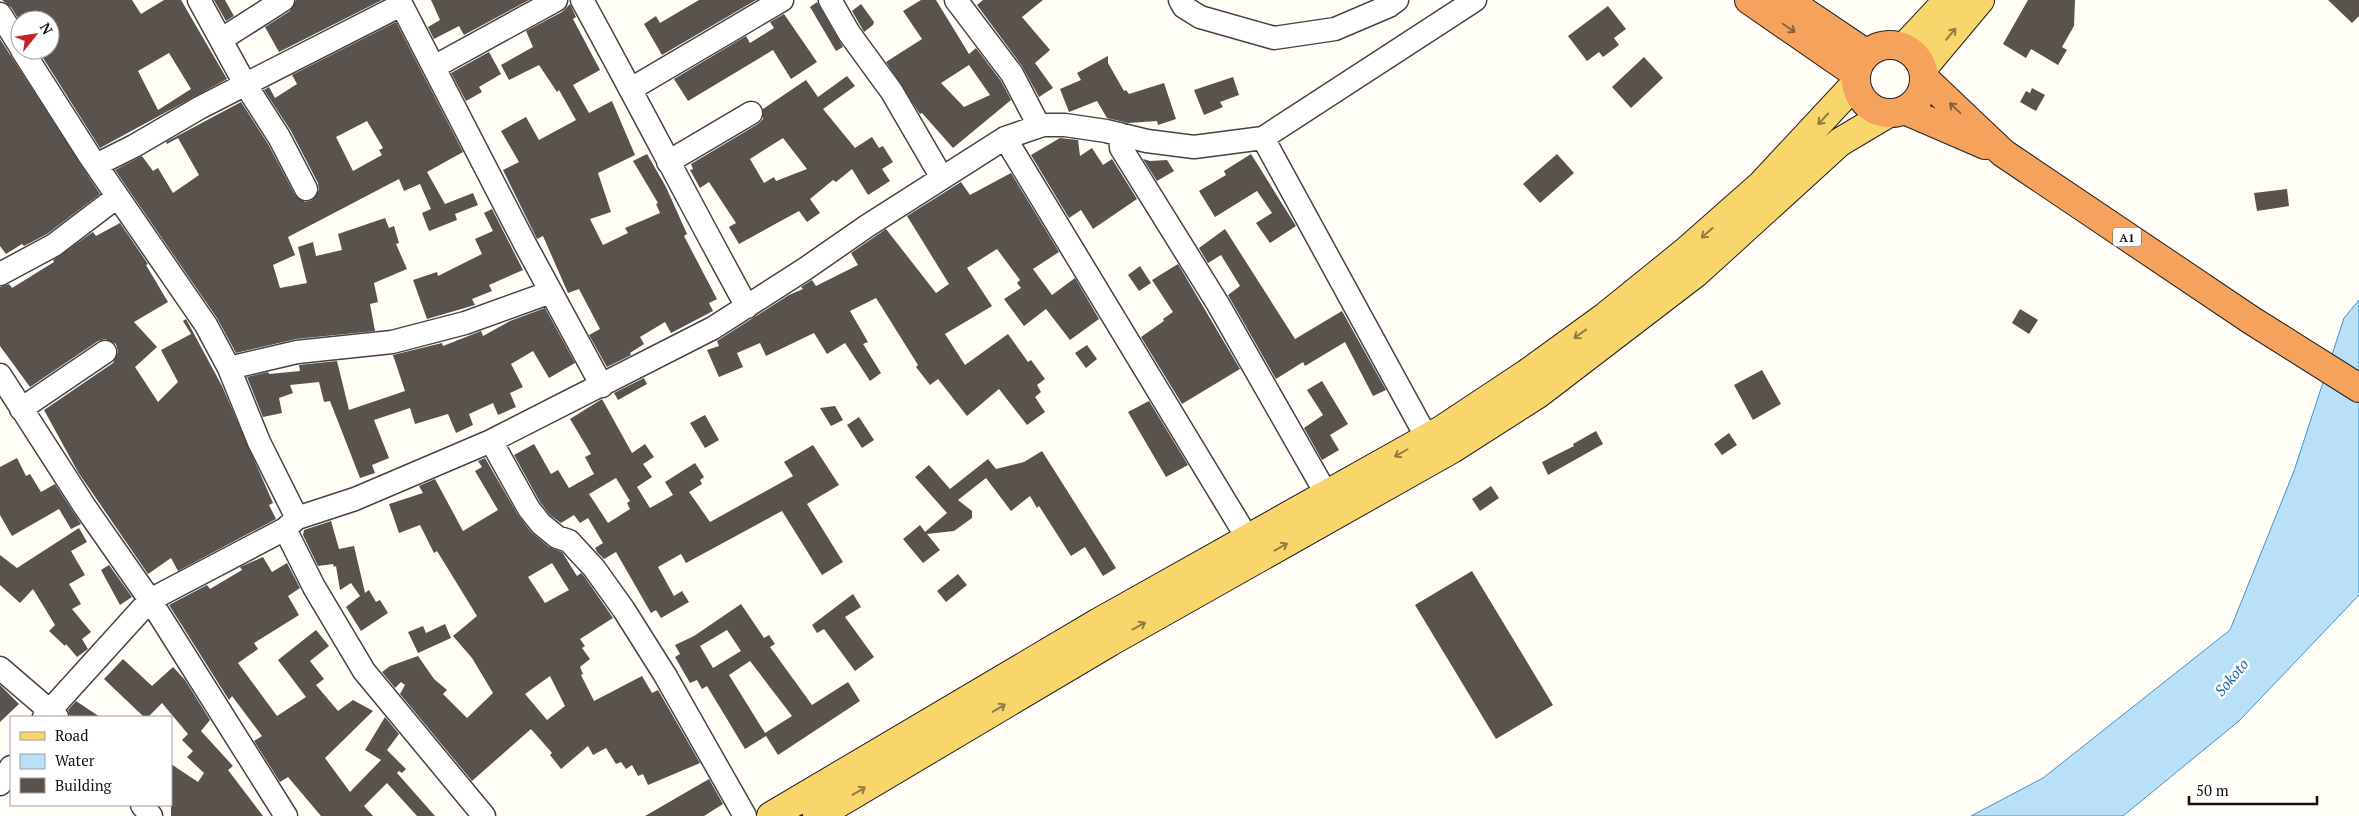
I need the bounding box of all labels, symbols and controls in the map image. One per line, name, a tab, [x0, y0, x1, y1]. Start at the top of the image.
north arrow	[10, 10, 60, 60]
text: N	[36, 19, 58, 38]
one-way arrow	[1782, 23, 1796, 33]
one-way arrow	[1946, 28, 1957, 41]
one-way arrow	[1949, 102, 1962, 114]
one-way arrow	[1817, 113, 1829, 125]
one-way arrow	[1701, 227, 1714, 238]
road number: A1	[2113, 228, 2141, 246]
one-way arrow	[1573, 329, 1587, 339]
one-way arrow	[1395, 449, 1409, 459]
one-way arrow	[1273, 542, 1288, 552]
one-way arrow	[1131, 621, 1146, 631]
water label: Sokoto	[2210, 654, 2253, 700]
one-way arrow	[991, 703, 1005, 713]
legend	[10, 716, 172, 806]
text: Road	[55, 725, 88, 745]
text: Water	[55, 750, 95, 770]
scale bar	[2189, 774, 2316, 806]
text: Building	[55, 775, 113, 795]
text: 50 m	[2196, 780, 2229, 800]
one-way arrow	[851, 786, 865, 796]

